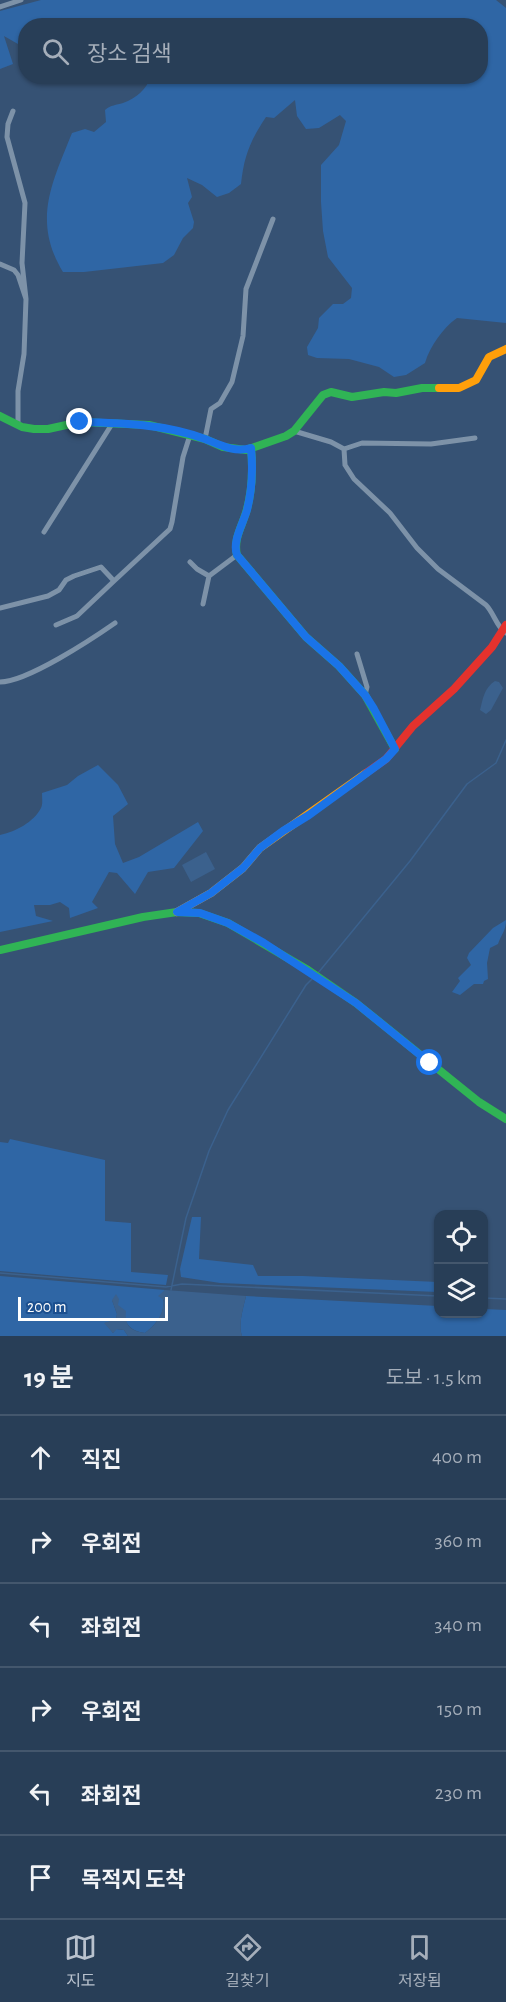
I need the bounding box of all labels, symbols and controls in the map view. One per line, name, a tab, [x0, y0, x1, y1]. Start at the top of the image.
search box	[18, 18, 488, 84]
icon: search	[39, 35, 72, 68]
text: 장소 검색	[87, 43, 172, 65]
route end	[66, 408, 92, 434]
route start	[416, 1049, 442, 1075]
map controls	[434, 1210, 488, 1318]
button: locate	[434, 1210, 488, 1264]
button: layers	[434, 1264, 488, 1318]
scale bar	[18, 1294, 168, 1322]
text: 200 m	[27, 1299, 67, 1315]
text: 19 분	[24, 1365, 74, 1391]
text: 도보 · 1.5 km	[386, 1368, 482, 1388]
icon: ahead	[24, 1441, 57, 1474]
text: 400 m	[432, 1447, 482, 1467]
text: 직진	[81, 1449, 121, 1471]
icon: right	[24, 1525, 57, 1558]
text: 360 m	[435, 1531, 482, 1551]
text: 우회전	[81, 1533, 142, 1555]
icon: left	[24, 1609, 57, 1642]
text: 340 m	[434, 1615, 482, 1635]
text: 좌회전	[81, 1617, 142, 1639]
icon: right	[24, 1693, 57, 1726]
text: 150 m	[437, 1699, 482, 1719]
text: 우회전	[81, 1701, 142, 1723]
icon: left	[24, 1777, 57, 1810]
text: 230 m	[435, 1783, 482, 1803]
text: 좌회전	[81, 1785, 142, 1807]
icon: arrive	[24, 1861, 57, 1894]
text: 목적지 도착	[81, 1869, 186, 1891]
tab: 지도	[64, 1931, 97, 1991]
tab: 길찾기	[225, 1931, 270, 1991]
tab: 저장됨	[398, 1931, 442, 1991]

